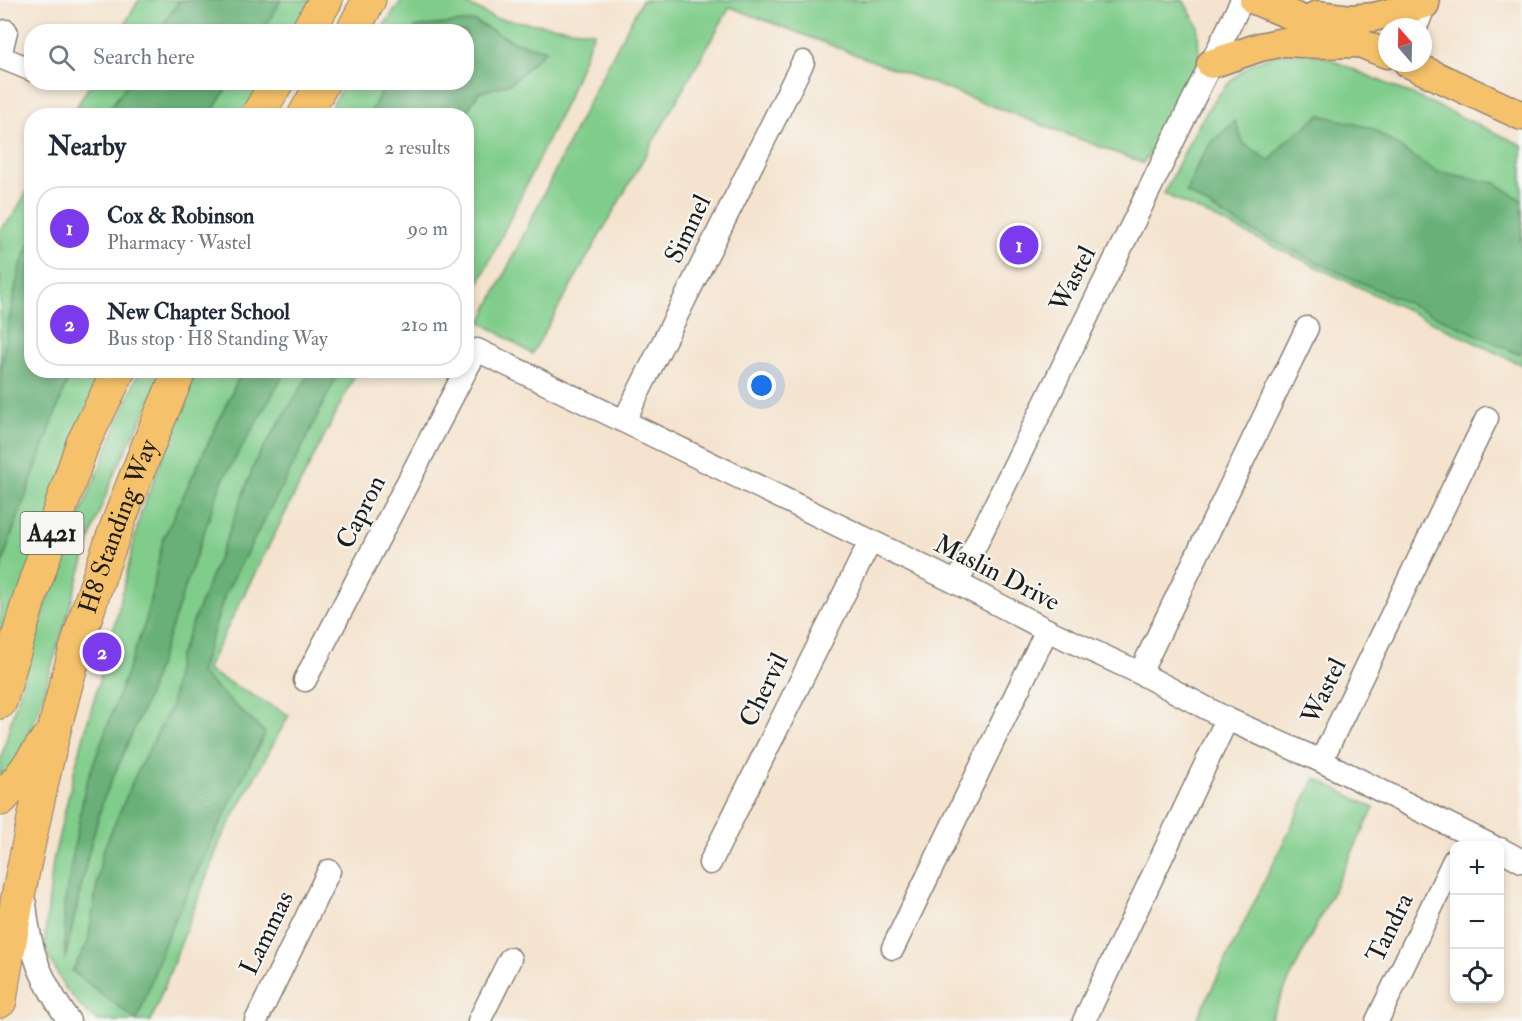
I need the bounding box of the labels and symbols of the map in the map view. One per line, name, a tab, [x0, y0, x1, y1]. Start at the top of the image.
north arrow	[1378, 18, 1432, 72]
street label: Simnel	[658, 189, 718, 269]
pin: 1	[1000, 222, 1038, 268]
street label: Wastel	[1042, 240, 1103, 318]
your location	[747, 371, 776, 400]
street label: H8 Standing Way	[72, 434, 165, 618]
street label: Capron	[329, 470, 394, 555]
road number: A421	[20, 512, 84, 554]
street label: Maslin Drive	[929, 528, 1065, 618]
pin: 2	[82, 630, 122, 674]
street label: Chervil	[732, 648, 796, 732]
street label: Wastel	[1294, 652, 1354, 730]
street label: Lammas	[233, 886, 301, 980]
street label: Tandra	[1359, 888, 1421, 968]

